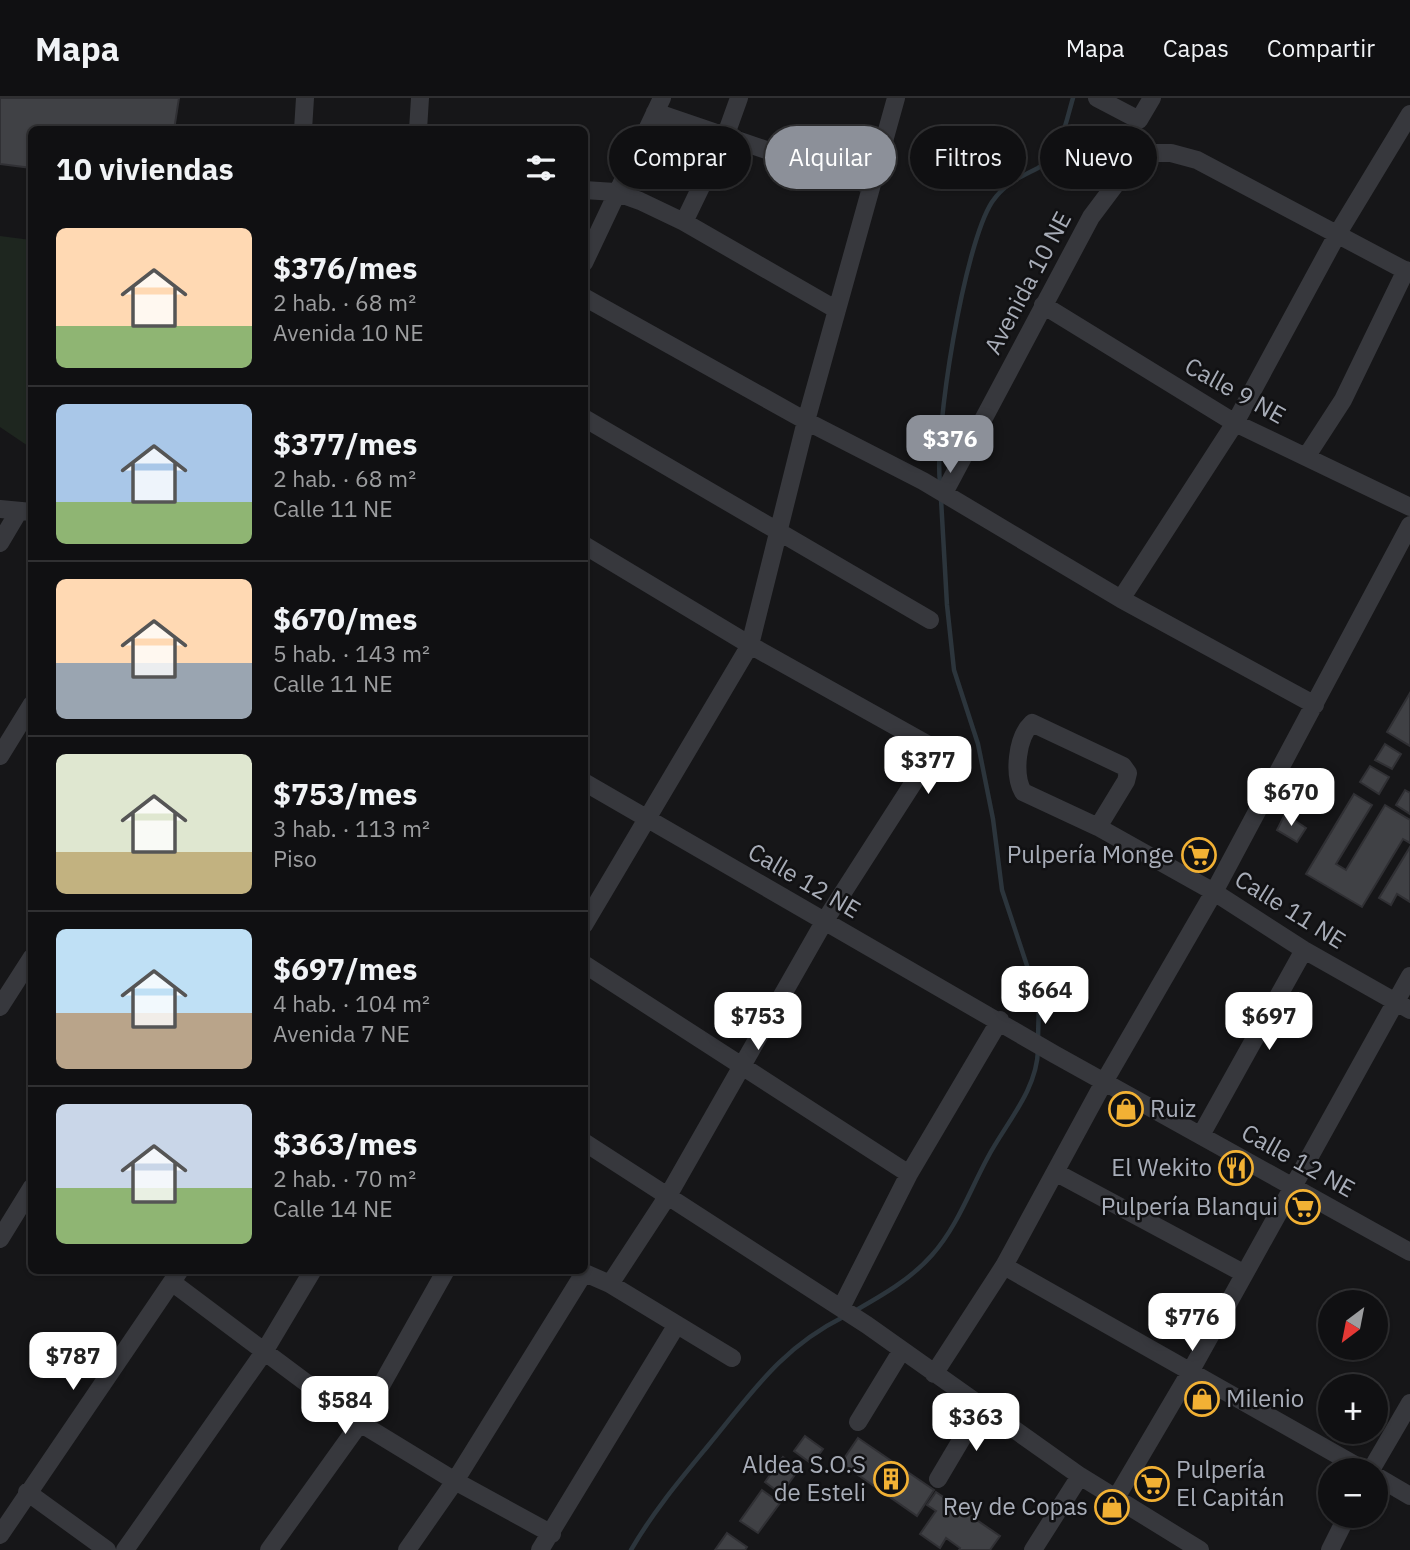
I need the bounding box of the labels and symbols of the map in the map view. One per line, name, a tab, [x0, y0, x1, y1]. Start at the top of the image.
street label: Avenida 10 NE	[976, 206, 1078, 359]
street label: Calle 9 NE	[1179, 349, 1292, 431]
pin: $376	[909, 416, 991, 475]
pin: $377	[887, 736, 969, 796]
pin: $670	[1250, 768, 1332, 828]
street label: Calle 12 NE	[742, 835, 867, 925]
supermarket icon: Pulpería Monge	[1180, 836, 1218, 874]
place label: Pulpería Monge	[1007, 838, 1174, 870]
street label: Calle 11 NE	[1229, 862, 1352, 956]
pin: $664	[1004, 967, 1086, 1026]
pin: $753	[717, 992, 799, 1052]
pin: $697	[1228, 992, 1310, 1052]
shop icon: Ruiz	[1107, 1090, 1145, 1128]
place label: Ruiz	[1150, 1092, 1196, 1124]
street label: Calle 12 NE	[1236, 1116, 1361, 1204]
restaurant icon: El Wekito	[1217, 1149, 1255, 1187]
place label: El Wekito	[1111, 1151, 1212, 1183]
supermarket icon: Pulpería Blanqui	[1284, 1188, 1322, 1226]
place label: Pulpería Blanqui	[1101, 1190, 1278, 1222]
north arrow	[1318, 1290, 1388, 1360]
pin: $776	[1151, 1294, 1233, 1353]
pin: $787	[32, 1332, 114, 1392]
pin: $584	[304, 1376, 386, 1436]
shop icon: Milenio	[1183, 1380, 1221, 1418]
place label: Milenio	[1226, 1382, 1304, 1414]
pin: $363	[935, 1394, 1017, 1453]
place label: Aldea S.O.S de Esteli	[742, 1448, 866, 1508]
place label: Pulpería El Capitán	[1176, 1453, 1285, 1513]
building icon: Aldea S.O.S de Esteli	[872, 1460, 910, 1498]
supermarket icon: Pulpería El Capitán	[1133, 1465, 1171, 1503]
shop icon: Rey de Copas	[1093, 1488, 1131, 1526]
place label: Rey de Copas	[943, 1490, 1088, 1522]

